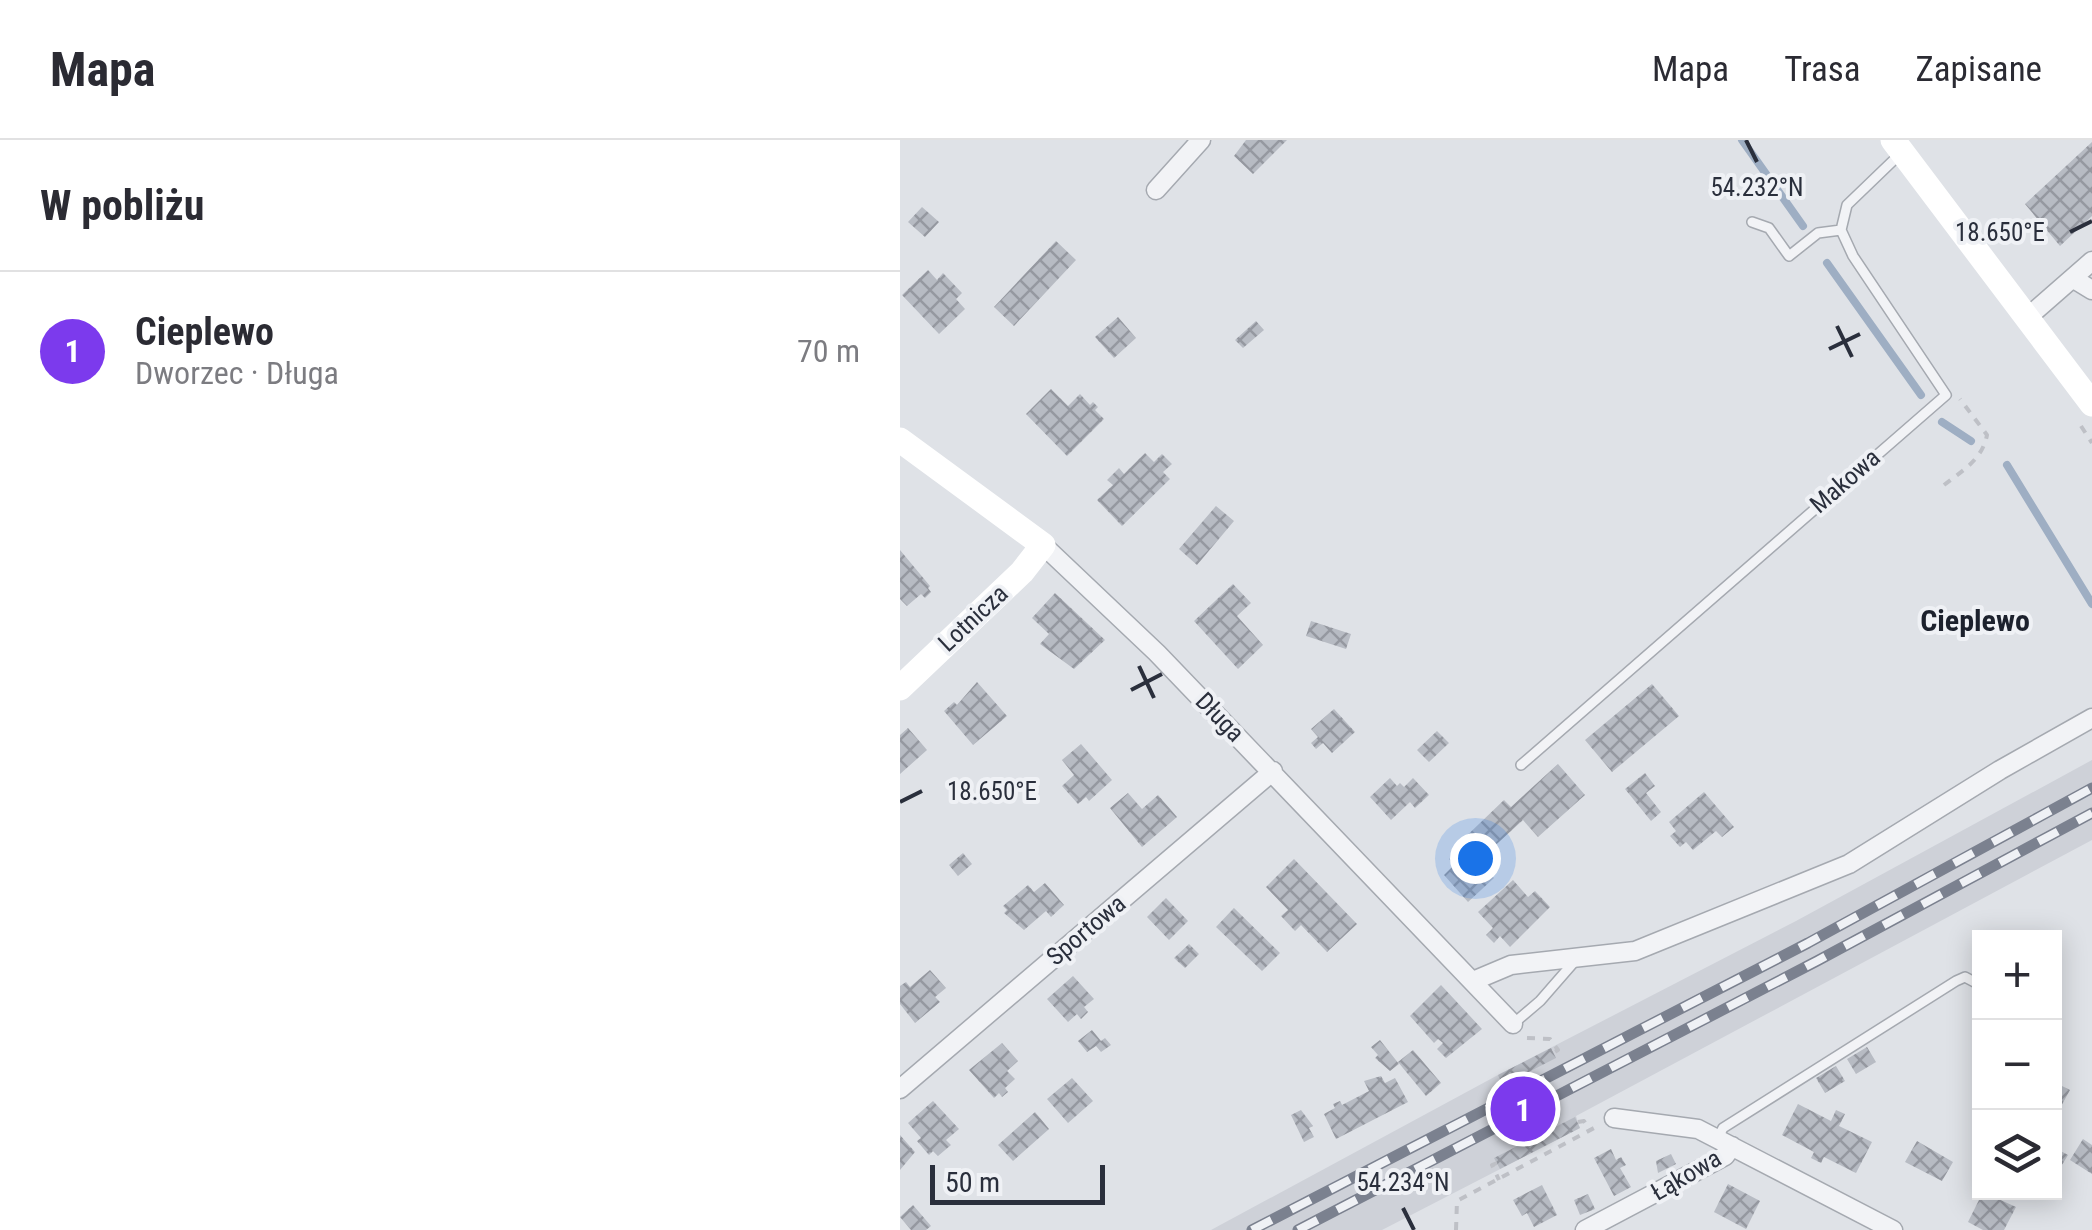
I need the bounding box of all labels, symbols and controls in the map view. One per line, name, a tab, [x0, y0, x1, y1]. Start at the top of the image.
text: Mapa	[50, 41, 155, 98]
text: Mapa	[1652, 49, 1729, 90]
text: Trasa	[1784, 49, 1861, 90]
text: Zapisane	[1916, 49, 2042, 90]
text: 54.232°N	[1710, 173, 1804, 202]
text: W pobliżu	[40, 181, 204, 230]
text: 18.650°E	[1955, 218, 2045, 247]
text: Cieplewo	[135, 310, 274, 354]
text: 1	[64, 332, 81, 370]
text: 70 m	[797, 332, 860, 370]
text: Dworzec · Długa	[135, 354, 339, 392]
street label: Makowa	[1804, 443, 1886, 519]
street label: Lotnicza	[932, 579, 1014, 657]
district label: Cieplewo	[1920, 603, 2030, 638]
street label: Długa	[1190, 686, 1250, 748]
text: 18.650°E	[947, 777, 1037, 806]
your location	[1450, 833, 1501, 884]
street label: Sportowa	[1041, 889, 1131, 971]
map controls	[1972, 930, 2062, 1200]
button: +	[1972, 930, 2062, 1020]
button: −	[1972, 1020, 2062, 1110]
pin: 1	[1490, 1072, 1556, 1146]
button: layers	[1972, 1110, 2062, 1200]
street label: Łąkowa	[1646, 1143, 1726, 1207]
scale bar	[930, 1160, 1105, 1204]
text: 50 m	[945, 1166, 1000, 1199]
text: 54.234°N	[1356, 1168, 1450, 1197]

